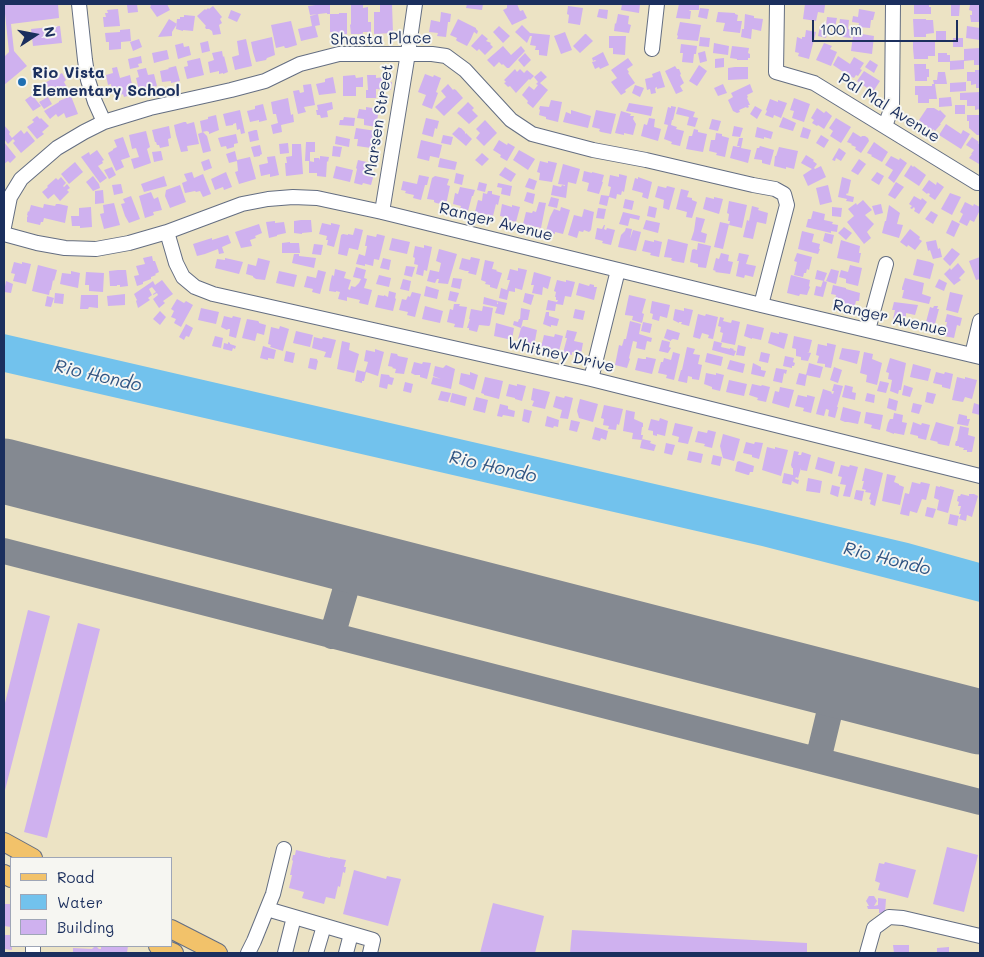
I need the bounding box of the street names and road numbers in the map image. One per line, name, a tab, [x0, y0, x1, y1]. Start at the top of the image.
street label: Shasta Place	[330, 29, 432, 49]
street label: Marsen Street	[361, 63, 397, 177]
street label: Pal Mal Avenue	[835, 69, 943, 147]
street label: Ranger Avenue	[437, 199, 555, 245]
street label: Ranger Avenue	[831, 296, 949, 340]
street label: Whitney Drive	[505, 333, 617, 377]

